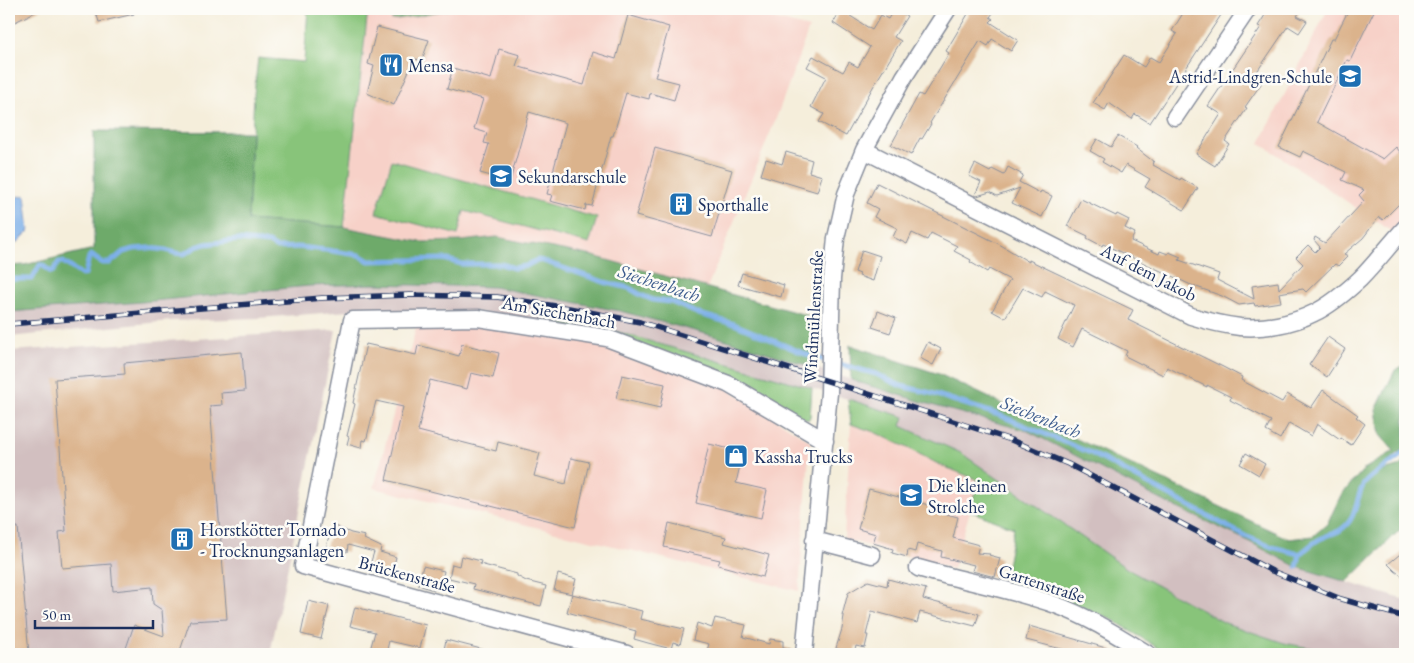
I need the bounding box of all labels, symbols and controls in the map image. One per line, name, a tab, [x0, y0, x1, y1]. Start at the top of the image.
restaurant icon: Mensa	[378, 52, 404, 78]
place label: Mensa	[408, 54, 454, 77]
school or university icon: Astrid-Lindgren-Schule	[1337, 63, 1363, 89]
place label: Astrid-Lindgren-Schule	[1168, 65, 1332, 88]
school or university icon: Sekundarschule	[488, 163, 514, 189]
place label: Sekundarschule	[518, 165, 626, 188]
building icon: Sporthalle	[668, 191, 694, 217]
place label: Sporthalle	[698, 193, 768, 216]
street label: Auf dem Jakob	[1096, 237, 1201, 306]
street label: Windmühlenstraße	[798, 250, 828, 384]
water label: Siechenbach	[614, 258, 703, 308]
street label: Am Siechenbach	[499, 290, 618, 333]
water label: Siechenbach	[996, 389, 1085, 444]
shop icon: Kassha Trucks	[723, 443, 749, 469]
place label: Kassha Trucks	[754, 445, 853, 468]
place label: Die kleinen Strolche	[928, 474, 1007, 518]
school or university icon: Die kleinen Strolche	[898, 482, 924, 508]
place label: Horstkötter Tornado - Trocknungsanlagen	[200, 518, 346, 562]
building icon: Horstkötter Tornado - Trocknungsanlagen	[169, 526, 195, 552]
street label: Brückenstraße	[356, 550, 458, 598]
street label: Gartenstraße	[996, 558, 1088, 608]
scale bar	[35, 598, 152, 630]
text: 50 m	[42, 605, 71, 624]

